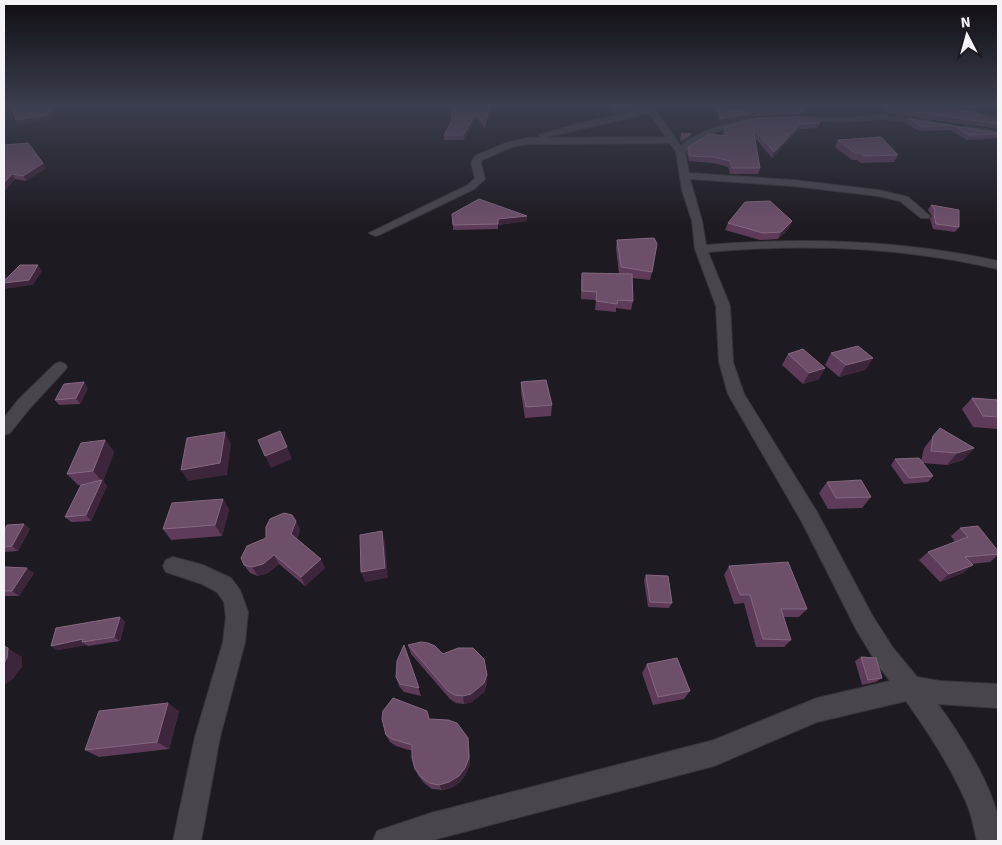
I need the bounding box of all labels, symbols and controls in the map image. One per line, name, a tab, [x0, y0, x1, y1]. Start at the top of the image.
north arrow	[942, 10, 992, 60]
text: N	[960, 14, 971, 32]

